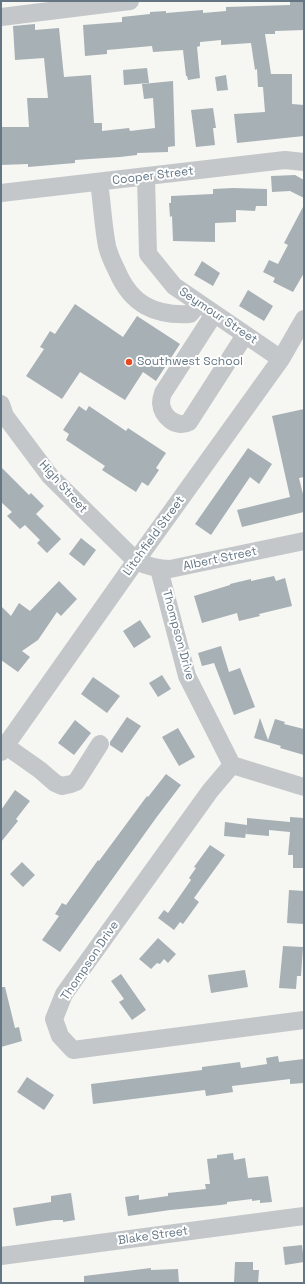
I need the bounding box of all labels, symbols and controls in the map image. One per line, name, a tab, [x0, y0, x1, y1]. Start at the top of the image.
street label: Cooper Street	[112, 164, 194, 188]
street label: Seymour Street	[176, 285, 260, 347]
place label: Southwest School	[137, 355, 243, 369]
marker: Southwest School	[124, 357, 134, 367]
street label: High Street	[36, 458, 90, 516]
street label: Litchfield Street	[120, 493, 188, 579]
street label: Albert Street	[182, 544, 258, 574]
street label: Thompson Drive	[159, 588, 197, 682]
street label: Thompson Drive	[58, 919, 122, 1003]
street label: Blake Street	[117, 1224, 189, 1248]

